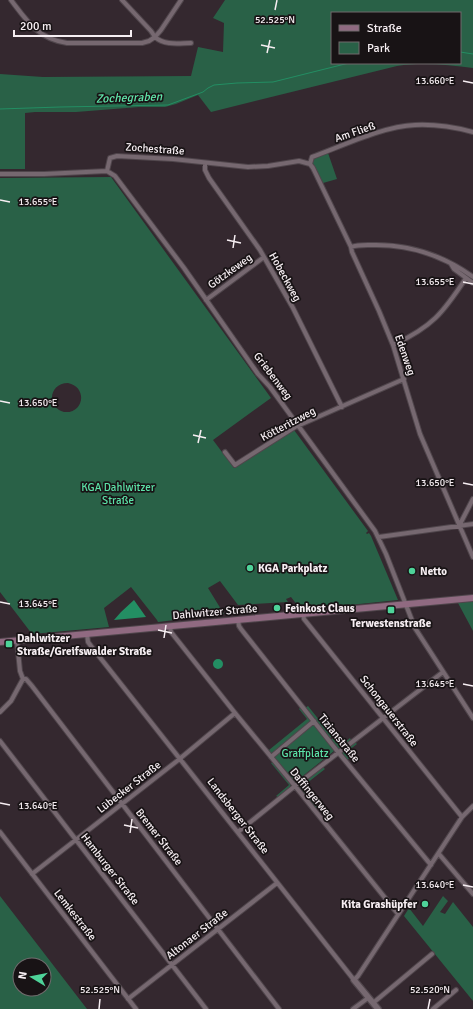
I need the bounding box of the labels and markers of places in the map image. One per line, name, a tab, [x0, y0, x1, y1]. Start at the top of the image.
place label: KGA Parkplatz	[258, 562, 328, 575]
marker: KGA Parkplatz	[245, 563, 255, 573]
place label: Netto	[420, 565, 447, 578]
marker: Netto	[407, 566, 417, 576]
place label: Feinkost Claus	[285, 602, 355, 615]
marker: Feinkost Claus	[272, 603, 282, 613]
marker: Terwestenstraße	[386, 605, 396, 615]
place label: Terwestenstraße	[351, 617, 432, 630]
place label: Dahlwitzer Straße/Greifswalder Straße	[17, 632, 152, 658]
marker: Dahlwitzer Straße/Greifswalder Straße	[4, 639, 14, 649]
place label: Kita Grashüpfer	[341, 898, 418, 911]
marker: Kita Grashüpfer	[420, 899, 430, 909]

